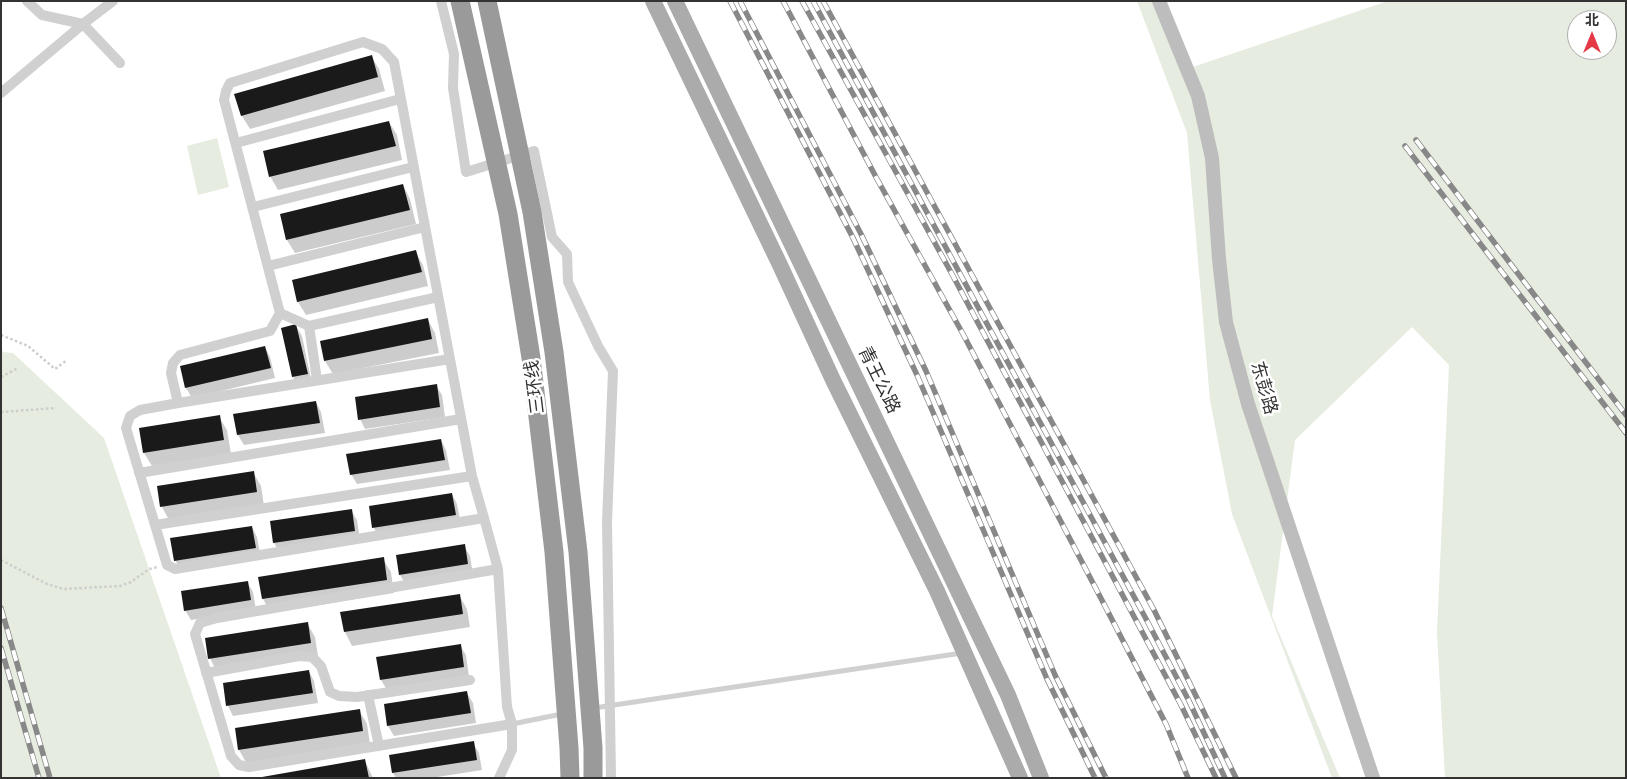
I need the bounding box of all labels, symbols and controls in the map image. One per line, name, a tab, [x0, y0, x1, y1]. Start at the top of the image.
north arrow	[1567, 10, 1617, 60]
text: 北	[1585, 14, 1599, 28]
street label: 青王公路	[854, 343, 904, 417]
street label: 三环线	[521, 359, 549, 415]
street label: 东彭路	[1246, 359, 1282, 417]

